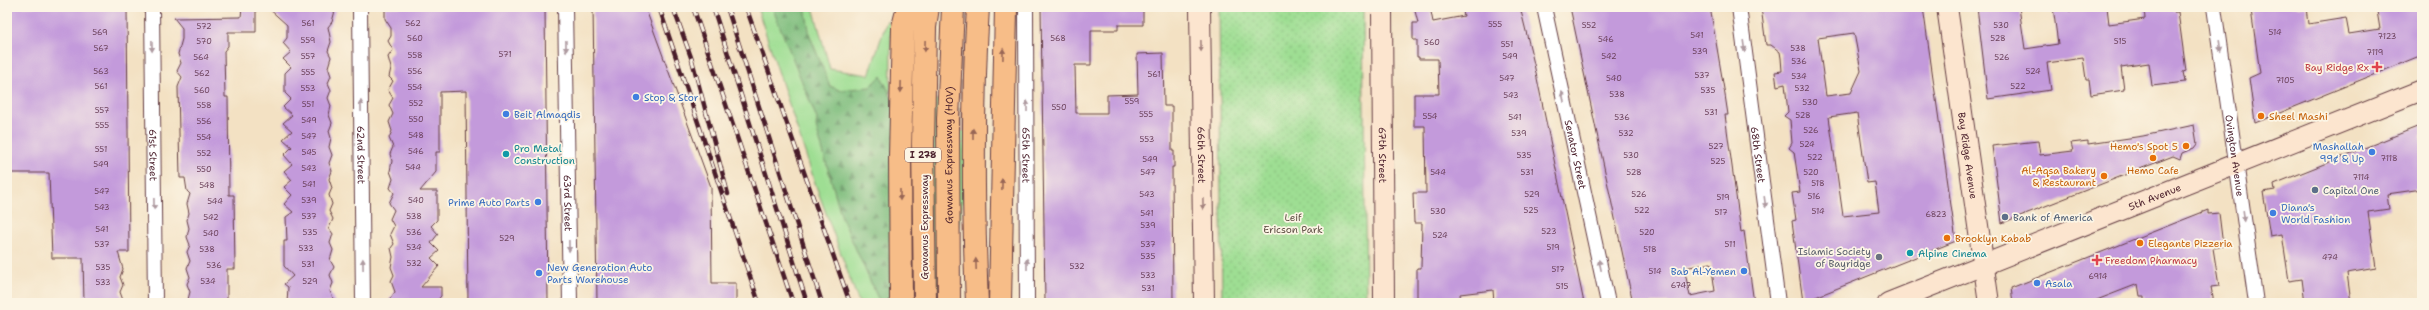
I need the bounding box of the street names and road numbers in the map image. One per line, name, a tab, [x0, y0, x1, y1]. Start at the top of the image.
street label: Gowanus Expressway (HOV)	[942, 86, 956, 224]
street label: Bay Ridge Avenue	[1955, 111, 1980, 200]
street label: Ovington Avenue	[2222, 114, 2247, 198]
street label: Senator Street	[1562, 119, 1589, 191]
street label: 62nd Street	[354, 126, 368, 184]
street label: 66th Street	[1195, 126, 1208, 184]
street label: 68th Street	[1748, 126, 1768, 184]
street label: 65th Street	[1019, 127, 1033, 183]
street label: 67th Street	[1376, 127, 1389, 183]
street label: 61st Street	[146, 129, 160, 181]
road number: I 278	[905, 148, 941, 162]
street label: Gowanus Expressway	[918, 174, 931, 279]
street label: 63rd Street	[561, 175, 575, 231]
street label: 5th Avenue	[2127, 181, 2183, 213]

